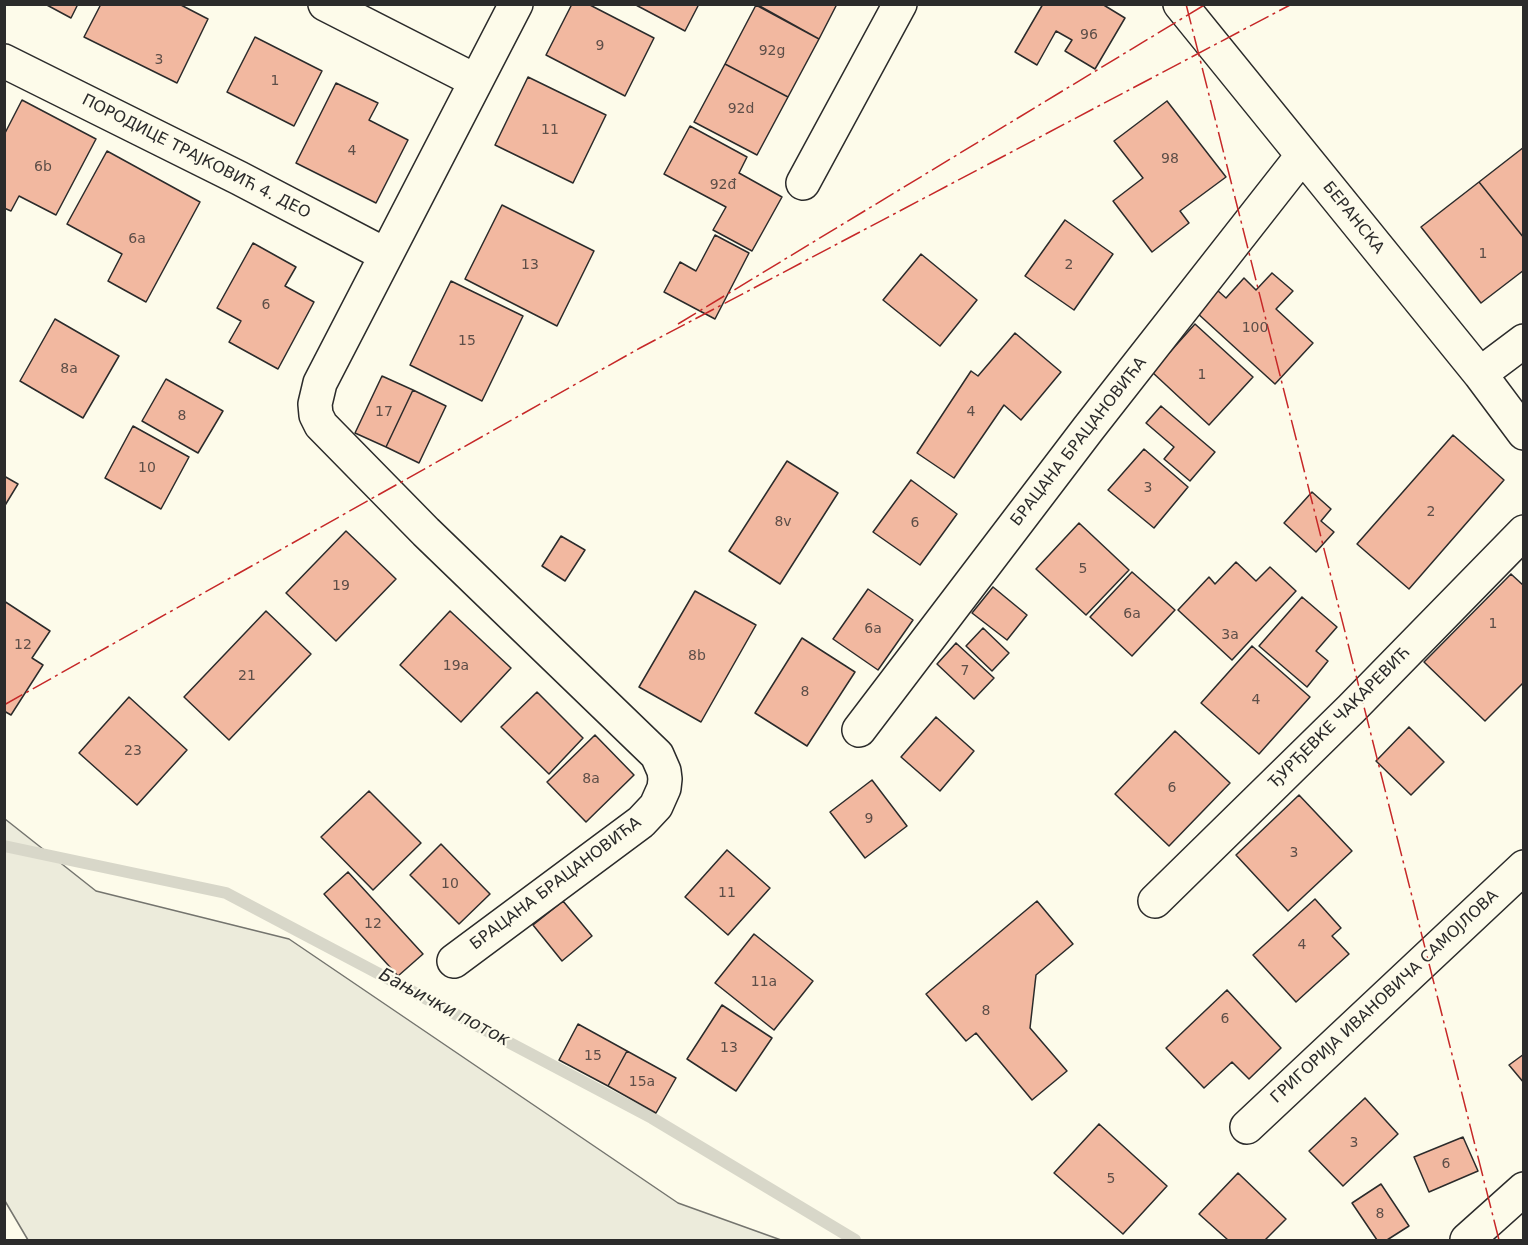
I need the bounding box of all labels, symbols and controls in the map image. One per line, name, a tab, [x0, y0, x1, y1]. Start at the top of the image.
house number: 96	[1080, 27, 1098, 43]
house number: 9	[596, 38, 604, 54]
house number: 92g	[759, 43, 785, 59]
house number: 3	[155, 52, 163, 68]
house number: 1	[271, 73, 279, 89]
street label: ПОРОДИЦЕ ТРАЈКОВИЋ 4. ДЕО	[78, 91, 314, 223]
house number: 92d	[728, 101, 754, 117]
house number: 11	[541, 122, 559, 138]
house number: 4	[348, 143, 356, 159]
house number: 98	[1161, 151, 1179, 167]
house number: 6b	[34, 159, 52, 175]
house number: 92đ	[710, 177, 736, 193]
street label: БЕРАНСКА	[1318, 178, 1388, 258]
house number: 6a	[128, 231, 146, 247]
house number: 1	[1479, 246, 1487, 262]
house number: 13	[521, 257, 539, 273]
house number: 2	[1065, 257, 1073, 273]
house number: 6	[262, 297, 270, 313]
house number: 100	[1242, 320, 1268, 336]
house number: 15	[458, 333, 476, 349]
street label: БРАЦАНА БРАЦАНОВИЋА	[1007, 354, 1151, 530]
house number: 8a	[60, 361, 78, 377]
house number: 1	[1198, 367, 1206, 383]
house number: 17	[375, 404, 393, 420]
house number: 4	[967, 404, 975, 420]
house number: 8	[178, 408, 186, 424]
house number: 10	[138, 460, 156, 476]
house number: 3	[1144, 480, 1152, 496]
house number: 2	[1427, 504, 1435, 520]
house number: 8v	[774, 514, 792, 530]
house number: 6	[911, 515, 919, 531]
house number: 5	[1079, 561, 1087, 577]
house number: 19	[332, 578, 350, 594]
house number: 6a	[1123, 606, 1141, 622]
house number: 1	[1489, 616, 1497, 632]
house number: 6a	[864, 621, 882, 637]
house number: 3a	[1221, 627, 1239, 643]
house number: 12	[14, 637, 32, 653]
street label: ЂУРЂЕВКЕ ЧАКАРЕВИЋ	[1265, 643, 1415, 793]
house number: 8b	[688, 648, 706, 664]
house number: 19a	[443, 658, 469, 674]
house number: 7	[961, 663, 969, 679]
house number: 21	[238, 668, 256, 684]
house number: 8	[801, 684, 809, 700]
house number: 4	[1252, 692, 1260, 708]
house number: 23	[124, 743, 142, 759]
house number: 8a	[582, 771, 600, 787]
house number: 6	[1168, 780, 1176, 796]
house number: 9	[865, 811, 873, 827]
street label: БРАЦАНА БРАЦАНОВИЋА	[467, 813, 645, 955]
house number: 3	[1290, 845, 1298, 861]
house number: 10	[441, 876, 459, 892]
house number: 11	[718, 885, 736, 901]
street label: ГРИГОРИЈА ИВАНОВИЧА САМОЈЛОВА	[1267, 886, 1503, 1108]
house number: 12	[364, 916, 382, 932]
house number: 4	[1298, 937, 1306, 953]
water label: Бањички поток	[375, 964, 513, 1052]
house number: 11a	[751, 974, 777, 990]
house number: 8	[982, 1003, 990, 1019]
house number: 6	[1221, 1011, 1229, 1027]
house number: 13	[720, 1040, 738, 1056]
house number: 15	[584, 1048, 602, 1064]
house number: 15a	[629, 1074, 655, 1090]
house number: 3	[1350, 1135, 1358, 1151]
house number: 6	[1442, 1156, 1450, 1172]
house number: 5	[1107, 1171, 1115, 1187]
house number: 8	[1376, 1206, 1384, 1222]

